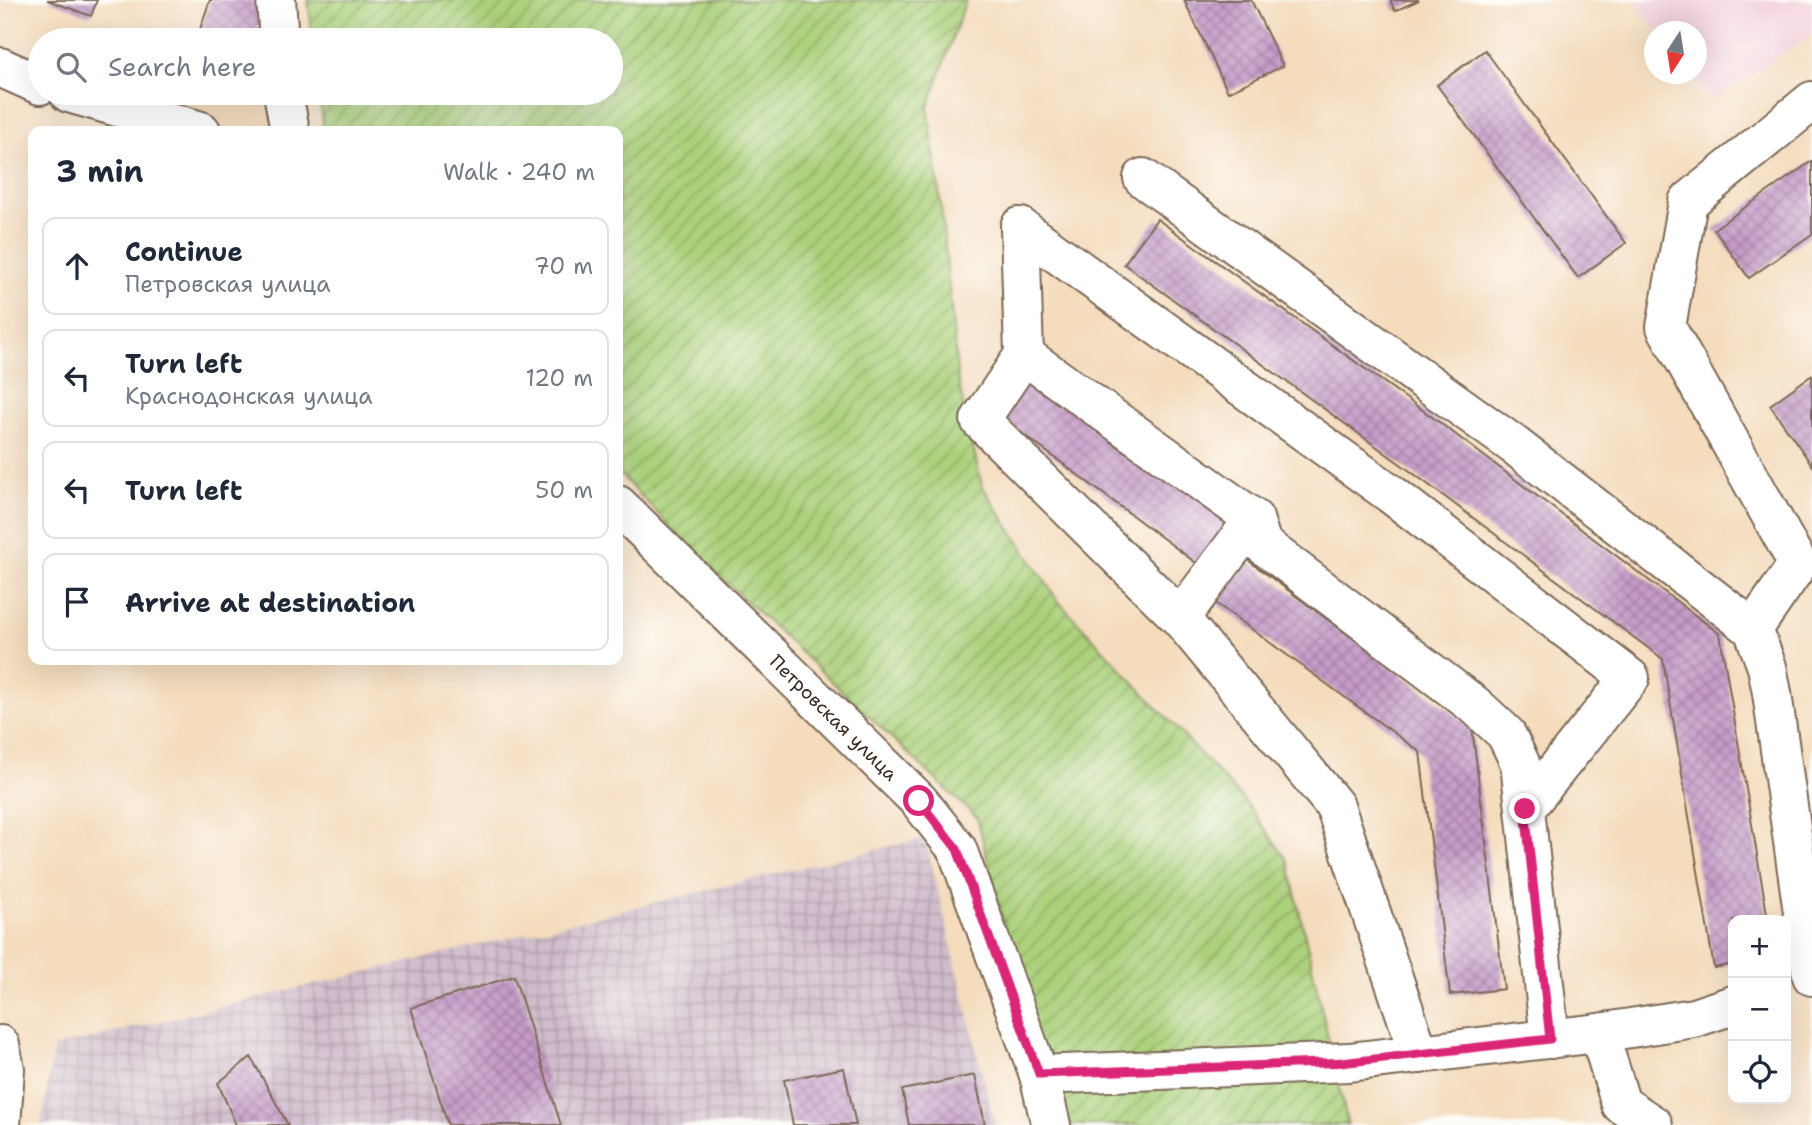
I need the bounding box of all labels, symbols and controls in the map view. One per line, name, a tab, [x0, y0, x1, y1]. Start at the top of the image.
north arrow	[1644, 21, 1707, 84]
search box	[28, 28, 623, 105]
icon: search	[52, 48, 90, 86]
text: Search here	[108, 49, 257, 84]
text: 3 min	[56, 151, 143, 192]
text: Walk · 240 m	[443, 157, 595, 187]
text: Continue	[125, 234, 243, 269]
icon: ahead	[58, 247, 96, 285]
text: 70 m	[534, 251, 593, 281]
text: Петровская улица	[125, 269, 331, 299]
text: Turn left	[125, 346, 242, 381]
icon: left	[58, 359, 96, 397]
text: 120 m	[525, 363, 593, 393]
text: Краснодонская улица	[125, 381, 373, 411]
icon: left	[58, 471, 96, 509]
text: Turn left	[125, 473, 242, 508]
text: 50 m	[535, 475, 593, 505]
icon: arrive	[58, 583, 96, 621]
text: Arrive at destination	[125, 585, 415, 620]
street label: Петровская улица	[765, 649, 904, 786]
route start	[903, 785, 934, 816]
route end	[1509, 793, 1540, 824]
map controls	[1728, 915, 1791, 1104]
button: +	[1728, 915, 1791, 978]
button: −	[1728, 978, 1791, 1041]
button: locate	[1728, 1041, 1791, 1104]

